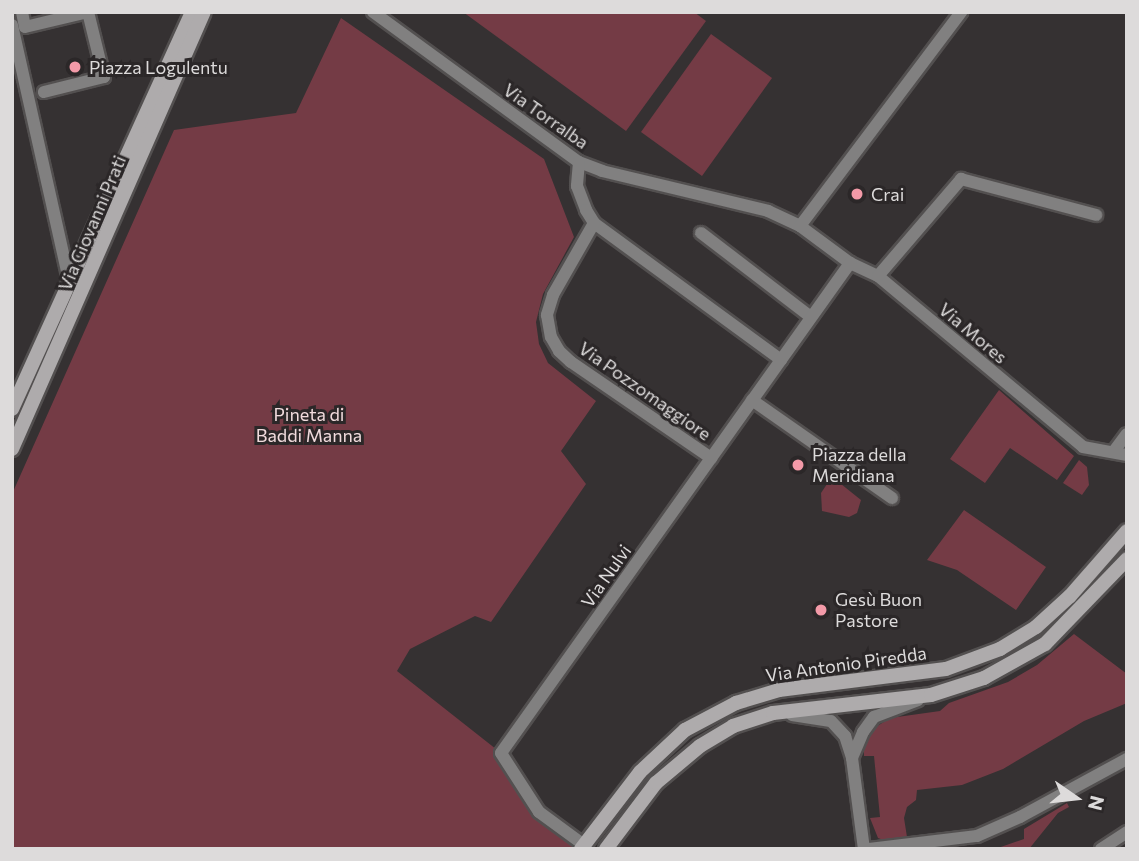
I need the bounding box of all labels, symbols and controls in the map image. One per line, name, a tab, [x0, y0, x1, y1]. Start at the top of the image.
place label: Piazza Logulentu	[89, 56, 228, 78]
marker: Piazza Logulentu	[67, 59, 83, 75]
street label: Via Torralba	[499, 79, 593, 153]
street label: Via Giovanni Prati	[54, 152, 130, 294]
place label: Crai	[871, 183, 904, 205]
marker: Crai	[849, 186, 865, 202]
street label: Via Mores	[935, 298, 1011, 368]
street label: Via Pozzomaggiore	[575, 337, 715, 445]
park label: Pineta di Baddi Manna	[256, 404, 362, 446]
place label: Piazza della Meridiana	[812, 444, 907, 486]
marker: Piazza della Meridiana	[790, 457, 806, 473]
street label: Via Nulvi	[577, 540, 635, 612]
place label: Gesù Buon Pastore	[835, 589, 922, 632]
marker: Gesù Buon Pastore	[813, 602, 829, 618]
street label: Via Antonio Piredda	[764, 642, 928, 686]
north arrow	[1041, 763, 1111, 833]
text: N	[1084, 793, 1110, 813]

